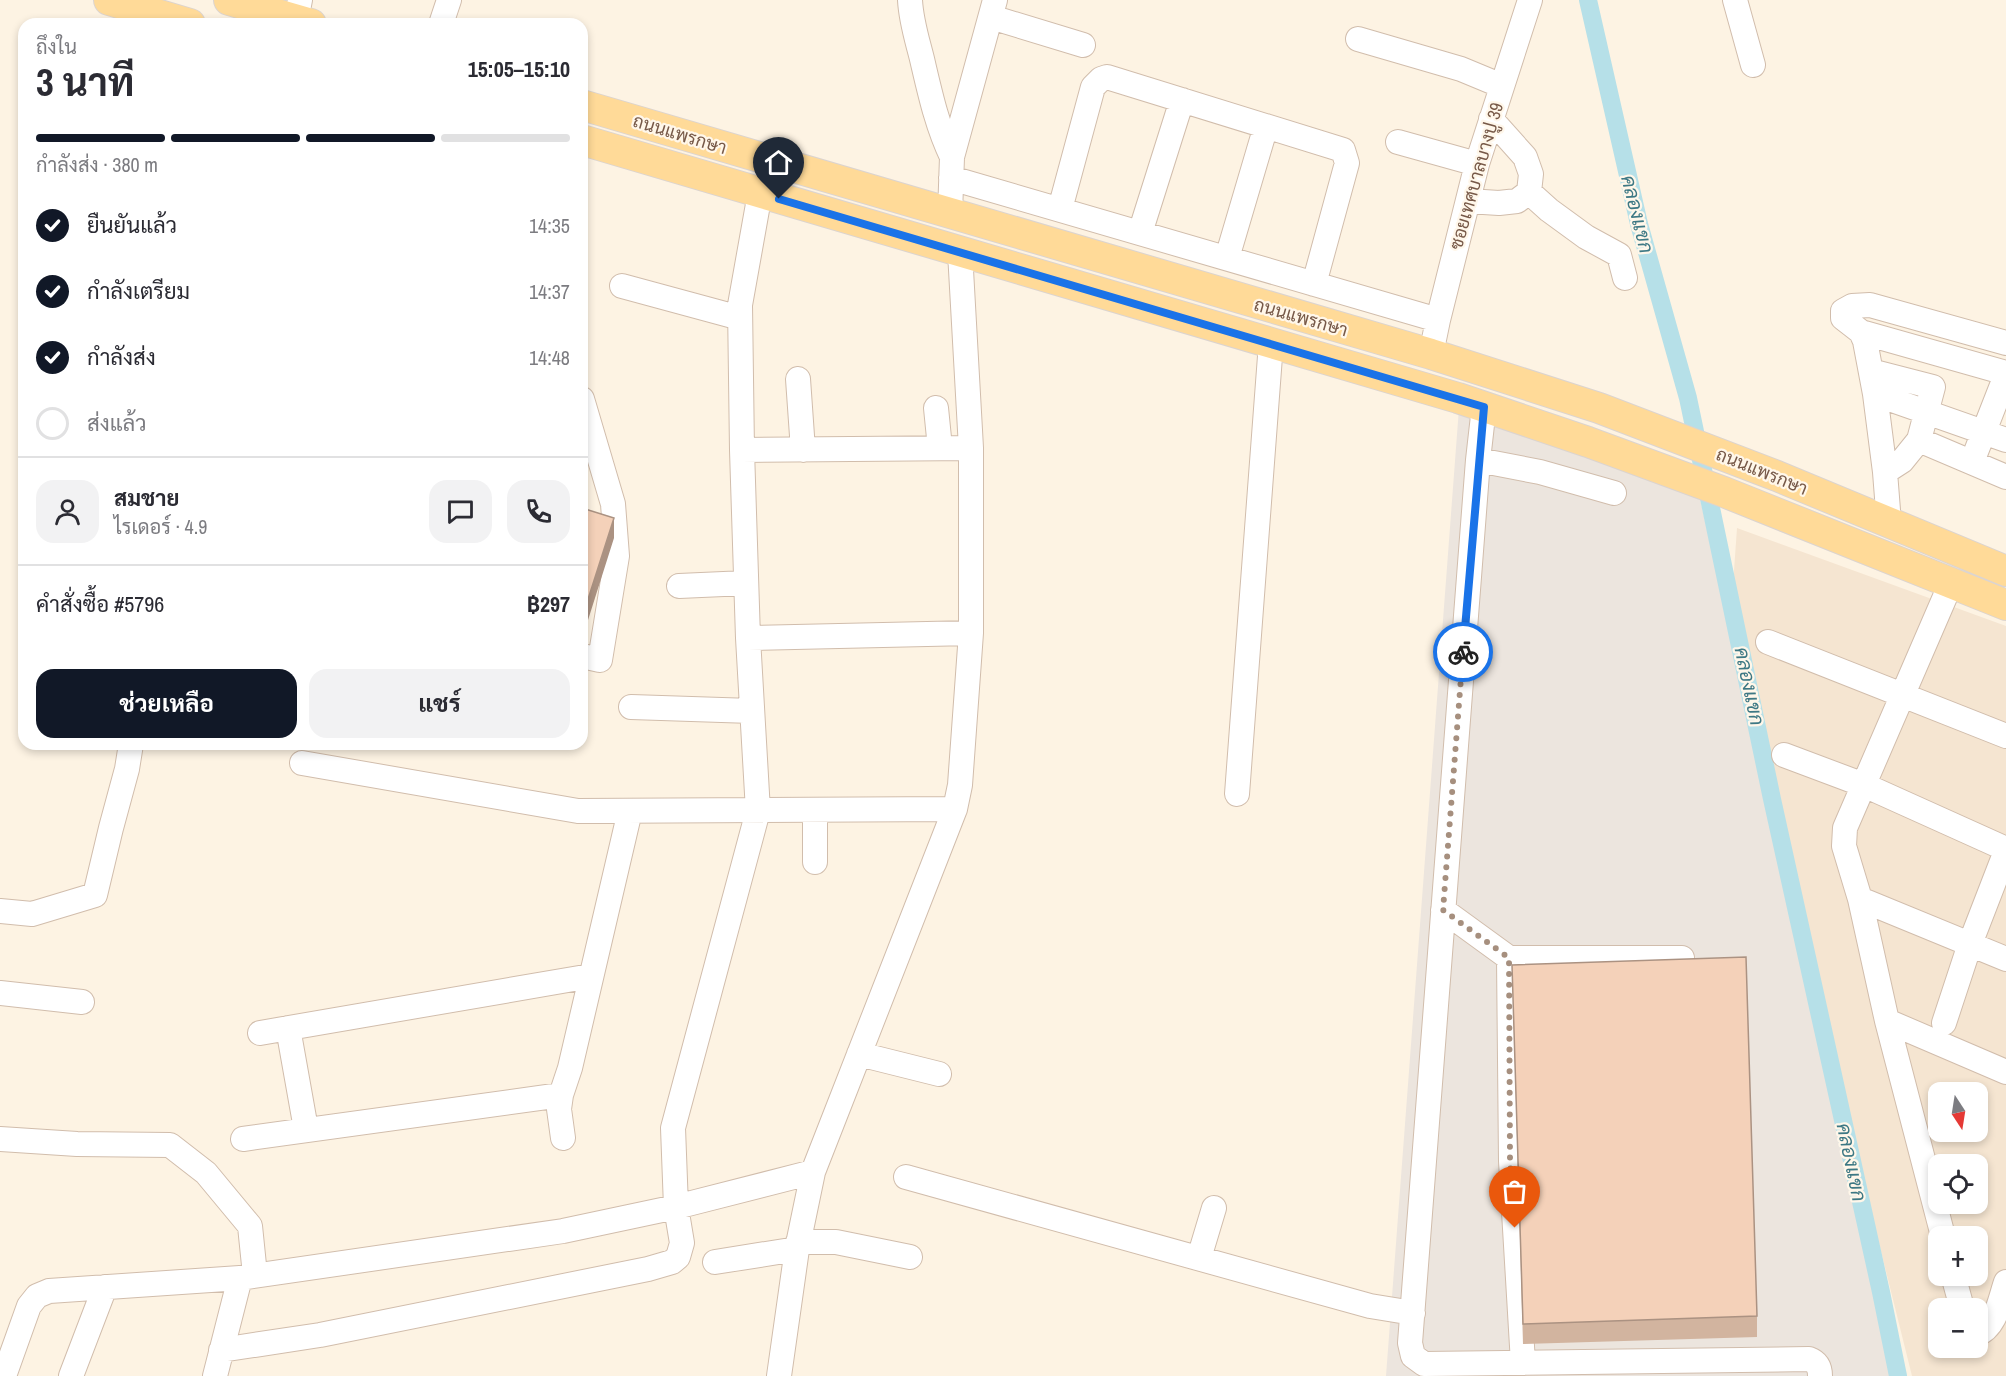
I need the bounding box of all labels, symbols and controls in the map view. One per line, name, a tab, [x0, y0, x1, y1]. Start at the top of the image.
text: ถึงใน	[36, 33, 77, 60]
text: 15:05–15:10	[468, 54, 570, 84]
text: 3 นาที	[36, 56, 134, 108]
street label: ซอยเทศบาลบางปู 39	[1443, 100, 1510, 253]
street label: ถนนแพรกษา	[630, 108, 730, 160]
pin	[753, 137, 804, 199]
icon: home	[762, 146, 795, 179]
text: กำลังส่ง · 380 m	[36, 151, 158, 178]
water label: คลองแขก	[1615, 172, 1661, 256]
icon: check	[36, 209, 69, 242]
text: ยืนยันแล้ว	[87, 210, 177, 240]
text: 14:35	[529, 212, 570, 239]
icon: check	[36, 275, 69, 308]
text: กำลังเตรียม	[87, 276, 190, 306]
text: 14:37	[529, 278, 570, 305]
street label: ถนนแพรกษา	[1251, 292, 1351, 342]
icon: check	[36, 341, 69, 374]
text: กำลังส่ง	[87, 342, 156, 372]
text: 14:48	[529, 344, 570, 371]
text: ส่งแล้ว	[87, 408, 147, 438]
street label: ถนนแพรกษา	[1712, 441, 1812, 501]
button: person	[36, 480, 99, 543]
button: chat	[429, 480, 492, 543]
button: phone	[507, 480, 570, 543]
text: สมชาย	[114, 483, 180, 513]
text: ไรเดอร์ · 4.9	[114, 513, 207, 540]
text: คำสั่งซื้อ #5796	[36, 589, 164, 619]
text: ฿297	[527, 589, 570, 619]
courier	[1433, 622, 1493, 682]
icon: bike	[1447, 636, 1480, 669]
water label: คลองแขก	[1729, 644, 1771, 728]
button: ช่วยเหลือ	[36, 669, 297, 738]
button: แชร์	[309, 669, 570, 738]
north arrow	[1928, 1082, 1988, 1142]
map controls	[1928, 1082, 1988, 1358]
water label: คลองแขก	[1831, 1120, 1873, 1204]
button: locate	[1928, 1154, 1988, 1214]
pin	[1489, 1166, 1540, 1228]
icon: bag	[1498, 1175, 1531, 1208]
button: +	[1928, 1226, 1988, 1286]
button: −	[1928, 1298, 1988, 1358]

